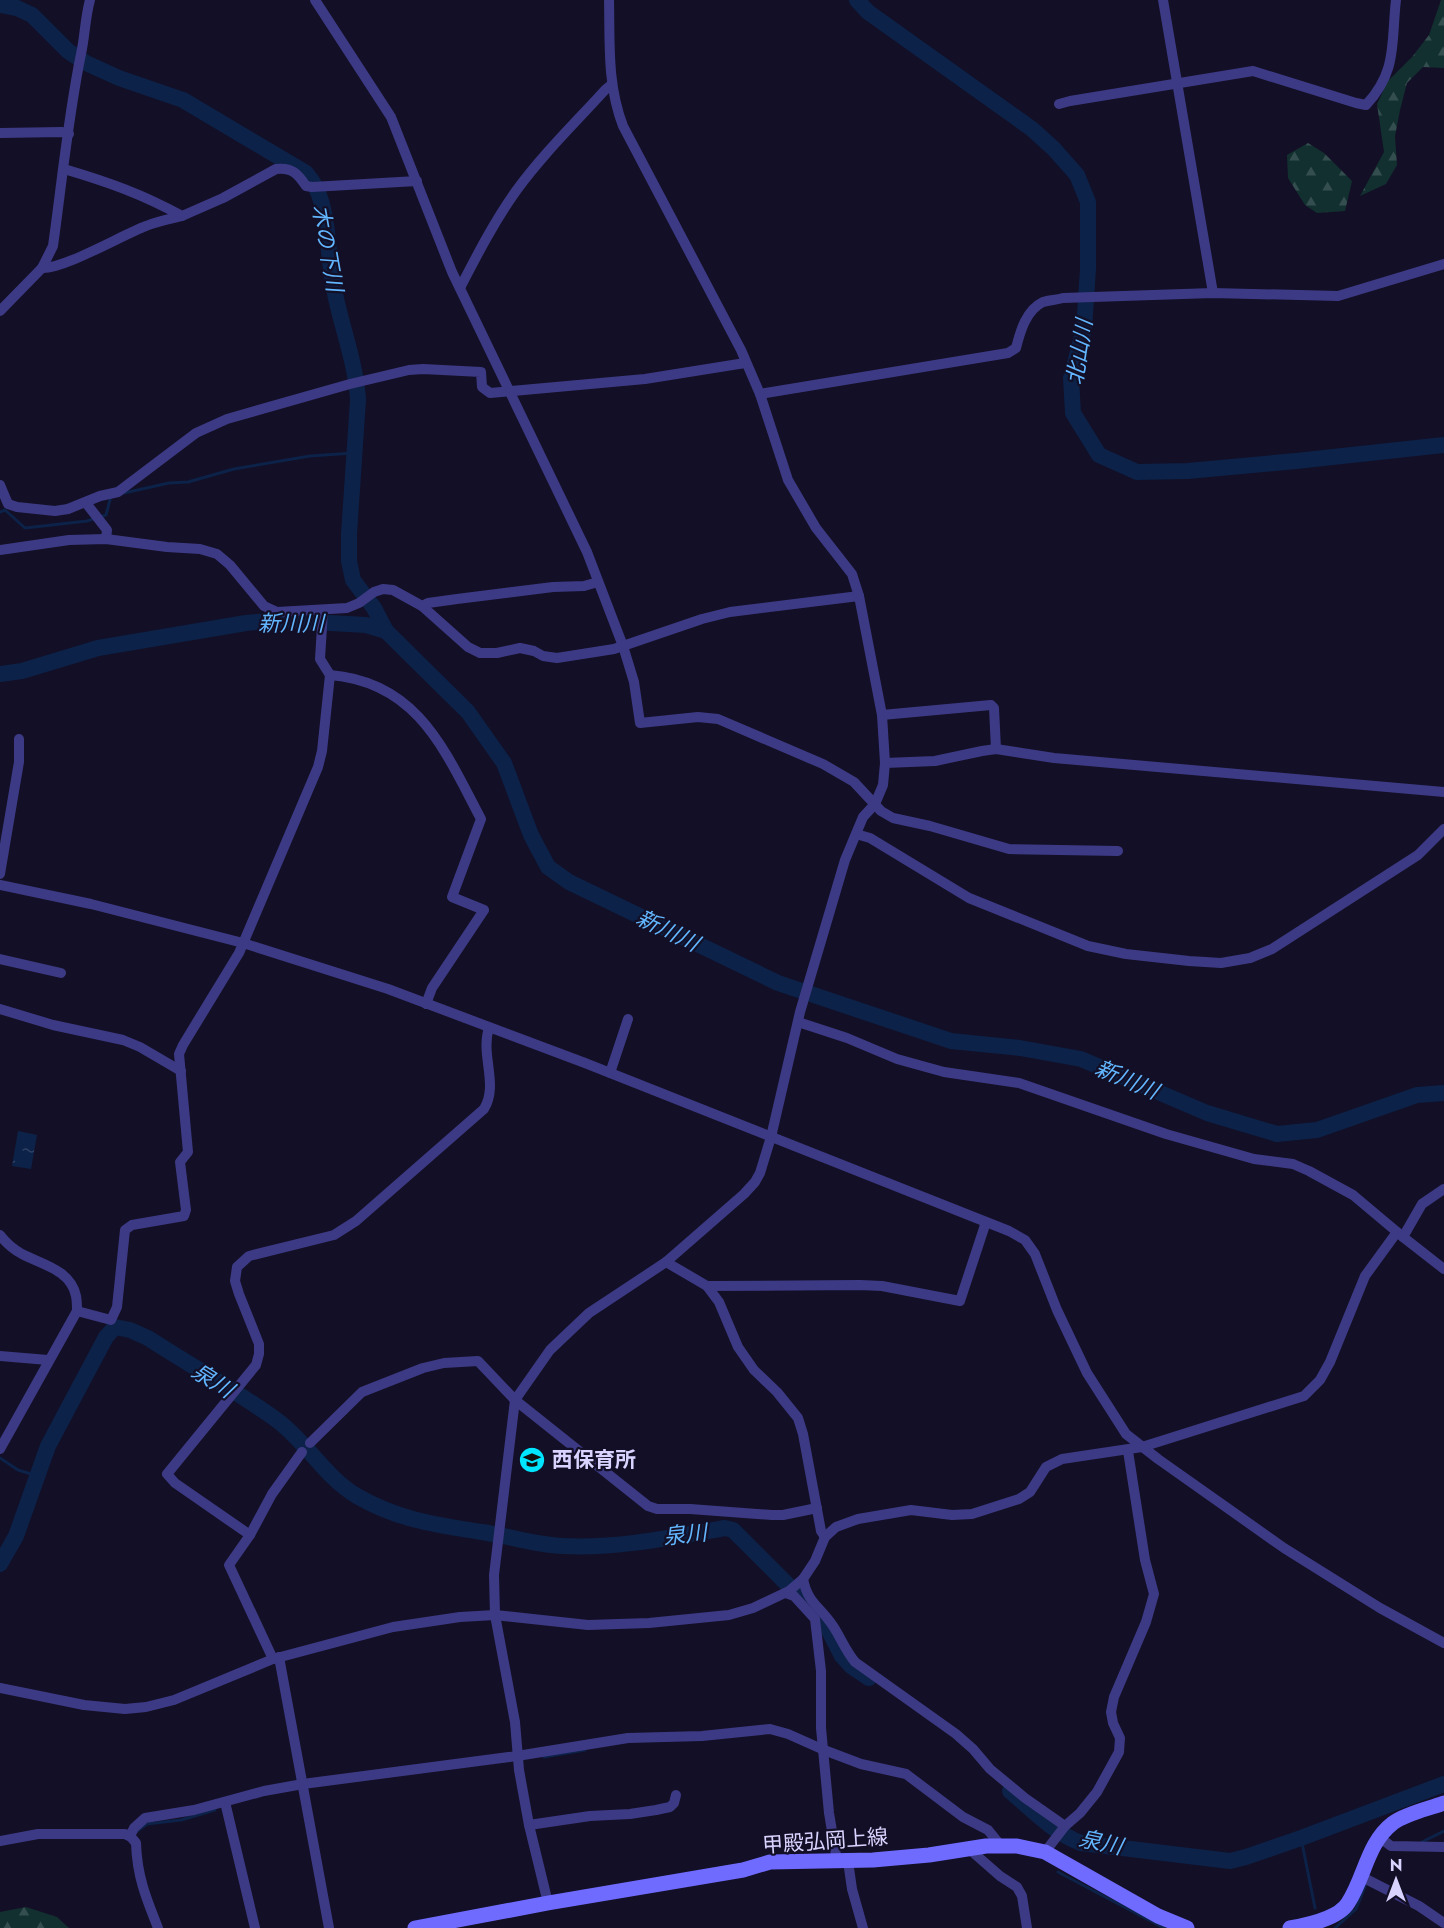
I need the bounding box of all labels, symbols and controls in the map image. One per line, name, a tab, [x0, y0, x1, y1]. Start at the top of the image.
water label: 木の下川	[305, 202, 352, 296]
water label: 北山川	[1058, 315, 1100, 387]
water label: 新川川	[258, 607, 326, 639]
water label: 新川川	[631, 901, 706, 960]
water label: 新川川	[1090, 1051, 1165, 1107]
water label: 泉川	[186, 1355, 242, 1406]
school or university icon: 西保育所	[517, 1445, 547, 1475]
place label: 西保育所	[552, 1445, 636, 1475]
water label: 泉川	[661, 1516, 711, 1552]
street label: 甲殿弘岡上線	[761, 1822, 889, 1860]
water label: 泉川	[1076, 1822, 1128, 1863]
north arrow	[1366, 1850, 1426, 1910]
text: N	[1390, 1854, 1402, 1877]

